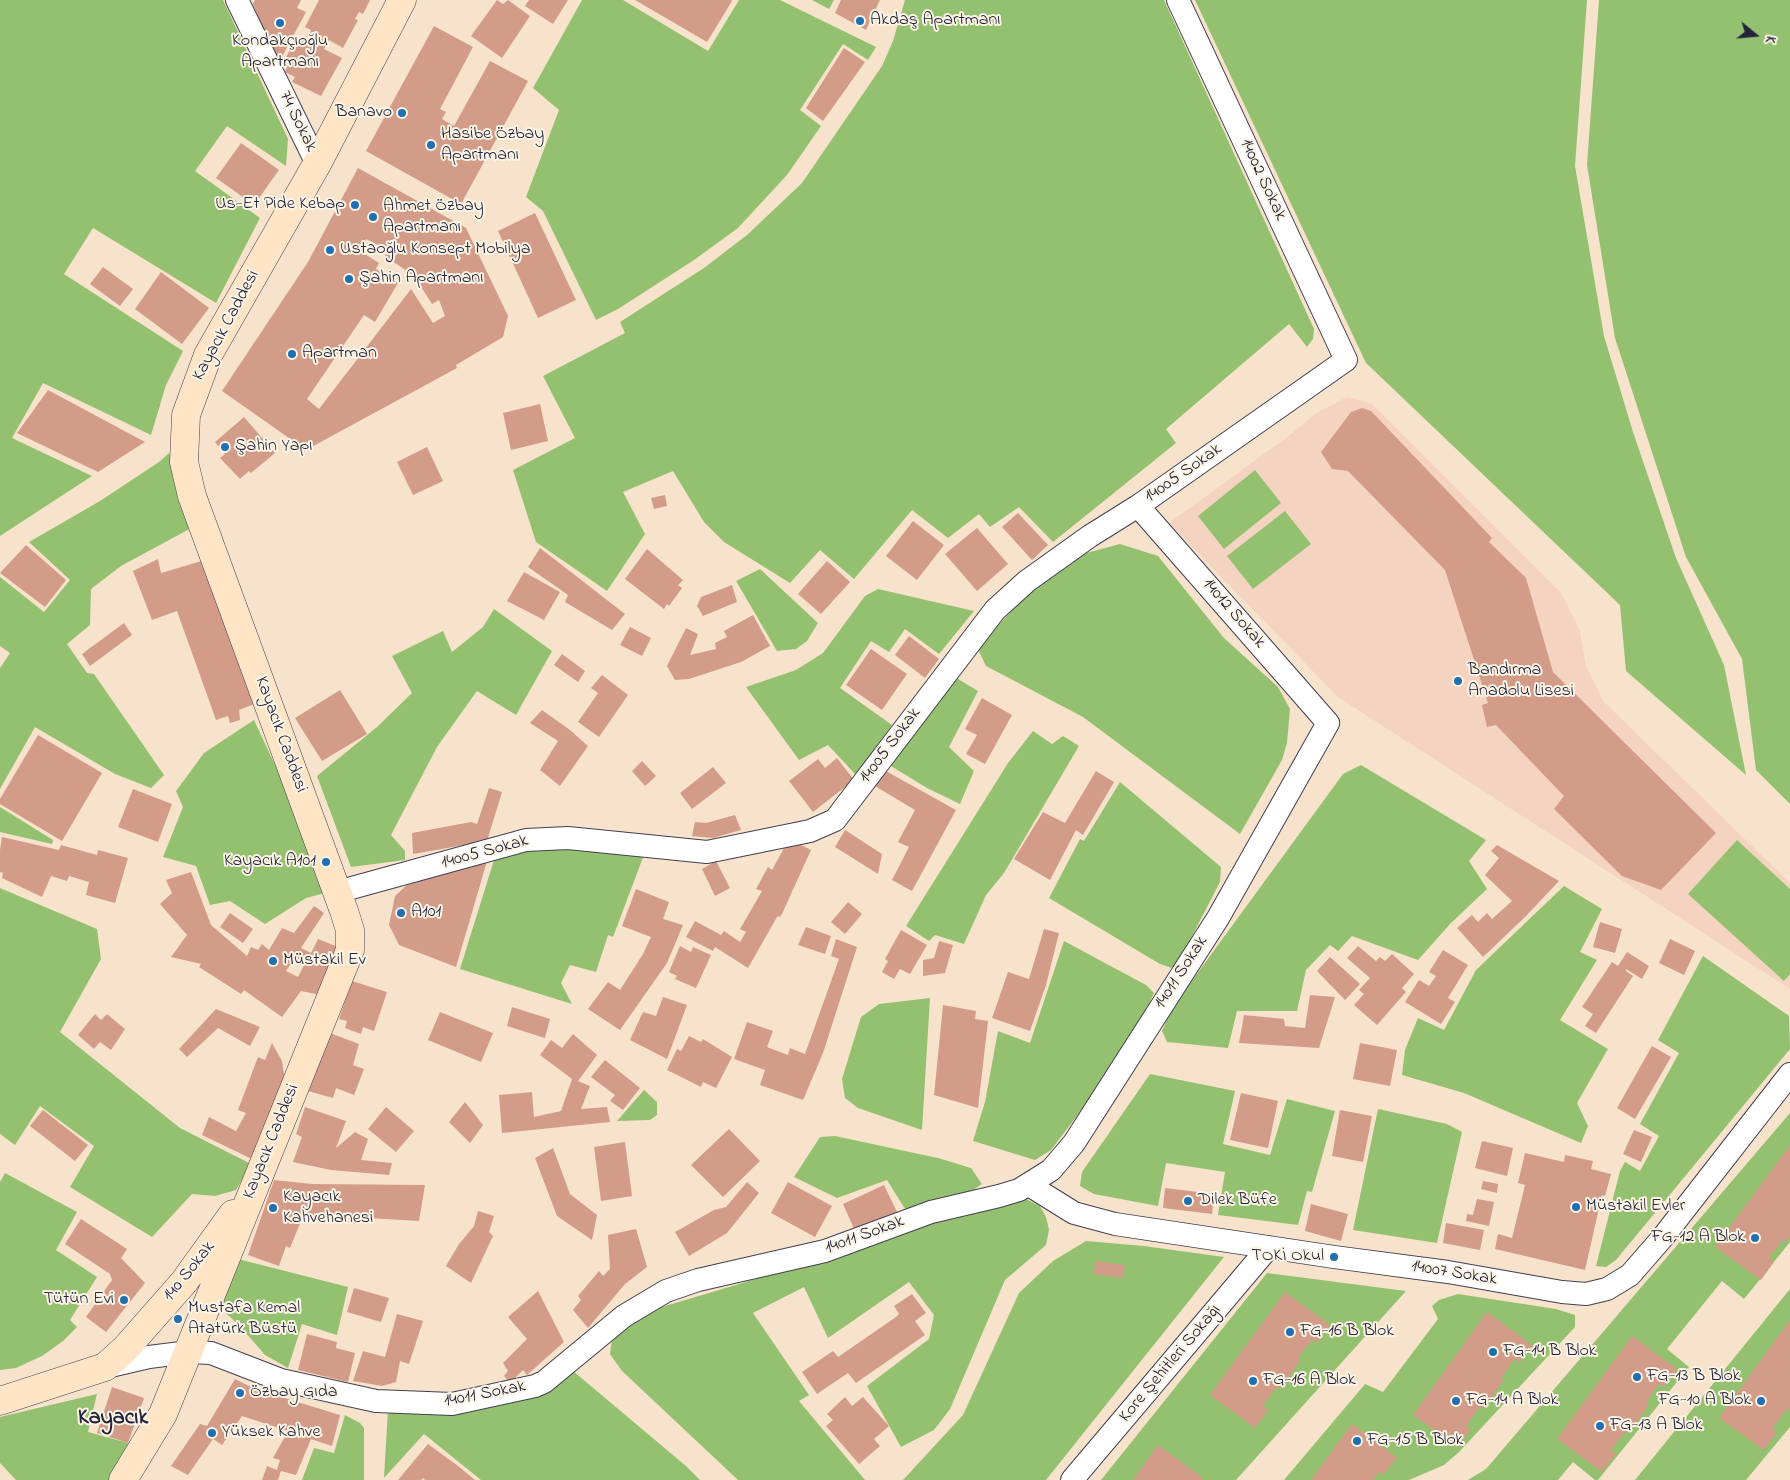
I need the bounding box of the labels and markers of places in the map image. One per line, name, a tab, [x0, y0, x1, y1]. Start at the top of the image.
place label: Akdaş Apartmanı	[870, 10, 1000, 32]
marker: Akdaş Apartmanı	[854, 15, 866, 27]
marker: Kondakçıoğlu Apartmanı	[274, 17, 286, 29]
place label: Kondakçıoğlu Apartmanı	[232, 31, 328, 74]
place label: Banavo	[335, 102, 392, 124]
marker: Banavo	[396, 107, 408, 119]
place label: Hasibe Özbay Apartmanı	[441, 124, 544, 166]
marker: Hasibe Özbay Apartmanı	[425, 139, 437, 151]
place label: Us-Et Pide Kebap	[215, 194, 345, 216]
place label: Ahmet Özbay Apartmanı	[383, 196, 484, 238]
marker: Us-Et Pide Kebap	[349, 199, 361, 211]
marker: Ahmet Özbay Apartmanı	[367, 211, 379, 223]
place label: Ustaoğlu Konsept Mobilya	[340, 239, 531, 261]
marker: Ustaoğlu Konsept Mobilya	[324, 244, 336, 256]
place label: Şahin Apartmanı	[359, 268, 483, 290]
marker: Şahin Apartmanı	[343, 273, 355, 285]
place label: Apartman	[302, 343, 377, 365]
marker: Apartman	[286, 348, 298, 360]
place label: Şahin Yapı	[235, 436, 312, 458]
marker: Şahin Yapı	[219, 441, 231, 453]
place label: Bandırma Anadolu Lisesi	[1468, 660, 1574, 702]
marker: Bandırma Anadolu Lisesi	[1452, 675, 1464, 687]
place label: Kayacık A101	[224, 851, 316, 873]
marker: Kayacık A101	[320, 856, 332, 868]
place label: A101	[411, 902, 441, 924]
marker: A101	[395, 907, 407, 919]
place label: Müstakil Ev	[283, 950, 366, 972]
marker: Müstakil Ev	[267, 955, 279, 967]
place label: Kayacık Kahvehanesi	[283, 1187, 373, 1230]
place label: Dilek Büfe	[1198, 1190, 1277, 1212]
marker: Dilek Büfe	[1182, 1195, 1194, 1207]
place label: Müstakil Evler	[1586, 1196, 1685, 1218]
marker: Müstakil Evler	[1570, 1201, 1582, 1213]
marker: Kayacık Kahvehanesi	[267, 1202, 279, 1214]
place label: FG-12 A Blok	[1651, 1227, 1745, 1249]
marker: FG-12 A Blok	[1749, 1232, 1761, 1244]
place label: TOKİ Okul	[1251, 1246, 1324, 1268]
marker: TOKİ Okul	[1328, 1251, 1340, 1263]
place label: Tütün Evi	[44, 1289, 114, 1311]
marker: Tütün Evi	[118, 1294, 130, 1306]
place label: Mustafa Kemal Atatürk Büstü	[188, 1298, 300, 1340]
marker: Mustafa Kemal Atatürk Büstü	[172, 1313, 184, 1325]
place label: FG-16 B Blok	[1300, 1321, 1394, 1343]
marker: FG-16 B Blok	[1284, 1326, 1296, 1338]
place label: FG-14 B Blok	[1503, 1341, 1596, 1363]
marker: FG-14 B Blok	[1487, 1346, 1499, 1358]
place label: FG-13 B Blok	[1647, 1366, 1740, 1388]
place label: FG-16 A Blok	[1263, 1370, 1356, 1392]
marker: FG-13 B Blok	[1631, 1371, 1643, 1383]
marker: FG-16 A Blok	[1247, 1375, 1259, 1387]
place label: Özbay Gıda	[250, 1382, 337, 1404]
marker: Özbay Gıda	[234, 1387, 246, 1399]
place label: FG-14 A Blok	[1466, 1390, 1558, 1412]
place label: FG-10 A Blok	[1658, 1390, 1751, 1412]
marker: FG-14 A Blok	[1450, 1395, 1462, 1407]
marker: FG-10 A Blok	[1755, 1395, 1767, 1407]
place label: FG-13 A Blok	[1610, 1415, 1702, 1437]
marker: FG-13 A Blok	[1594, 1420, 1606, 1432]
place label: Yüksek Kahve	[222, 1422, 321, 1444]
marker: Yüksek Kahve	[206, 1427, 218, 1439]
place label: FG-15 B Blok	[1367, 1430, 1463, 1452]
marker: FG-15 B Blok	[1351, 1435, 1363, 1447]

